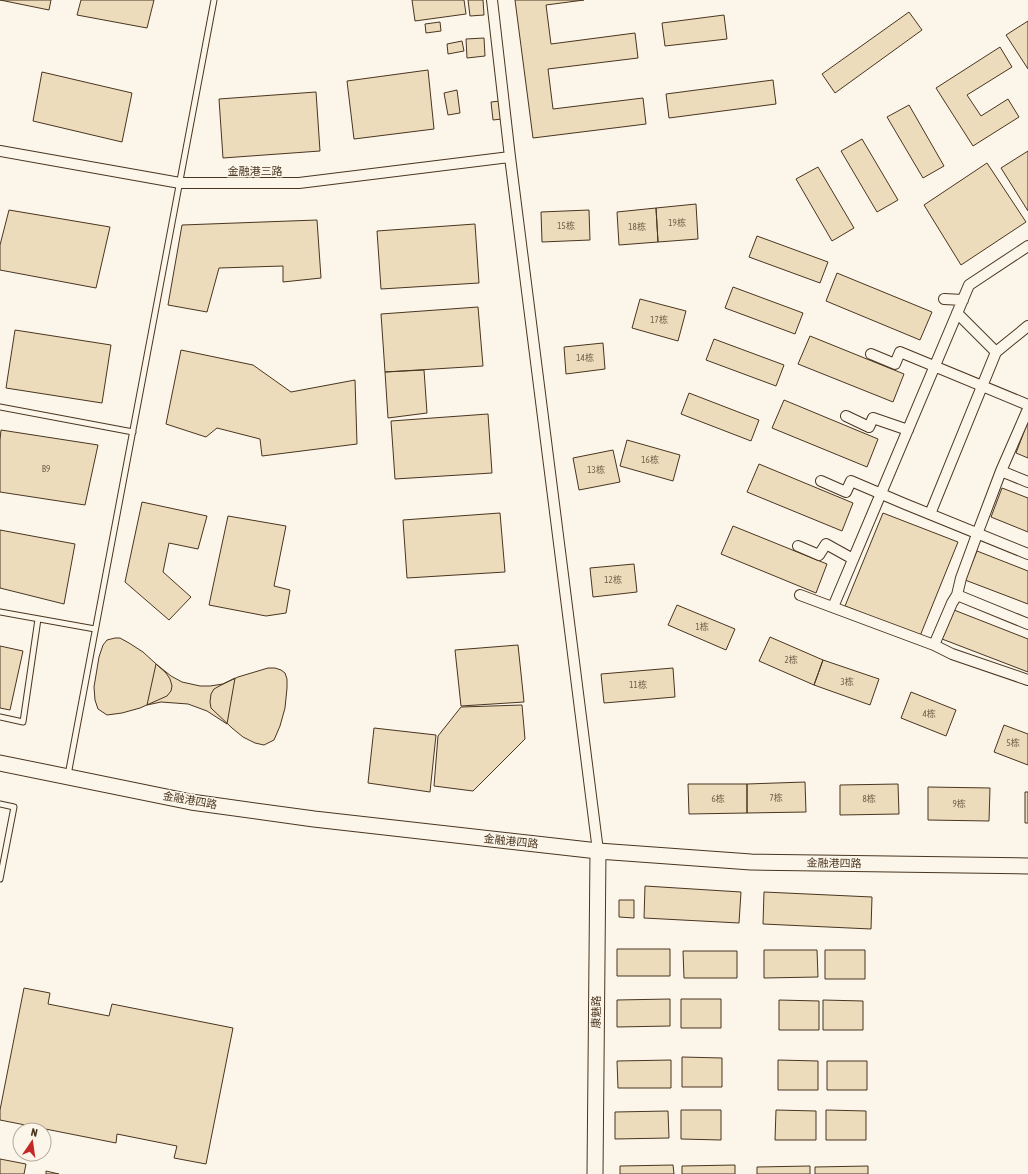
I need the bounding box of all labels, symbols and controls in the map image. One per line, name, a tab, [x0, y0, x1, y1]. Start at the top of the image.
street label: 金融港三路	[228, 165, 283, 177]
house number: 19栋	[668, 217, 686, 228]
house number: 15栋	[557, 220, 575, 231]
house number: 18栋	[628, 221, 646, 232]
house number: 17栋	[650, 314, 668, 325]
house number: 14栋	[576, 352, 594, 363]
house number: 16栋	[641, 454, 659, 465]
house number: B9	[42, 464, 50, 474]
house number: 13栋	[587, 464, 605, 475]
house number: 12栋	[604, 574, 622, 585]
house number: 1栋	[695, 621, 709, 632]
house number: 2栋	[784, 654, 798, 665]
house number: 3栋	[840, 676, 854, 687]
house number: 11栋	[629, 679, 647, 690]
house number: 4栋	[922, 708, 936, 719]
house number: 5栋	[1006, 737, 1020, 748]
street label: 金融港四路	[162, 789, 218, 811]
house number: 7栋	[769, 792, 783, 803]
house number: 6栋	[711, 793, 725, 804]
house number: 8栋	[862, 793, 876, 804]
house number: 9栋	[952, 798, 966, 809]
street label: 金融港四路	[483, 832, 539, 850]
street label: 金融港四路	[806, 857, 862, 869]
street label: 康魅路	[590, 995, 602, 1029]
north arrow	[12, 1122, 52, 1162]
text: N	[30, 1126, 39, 1139]

